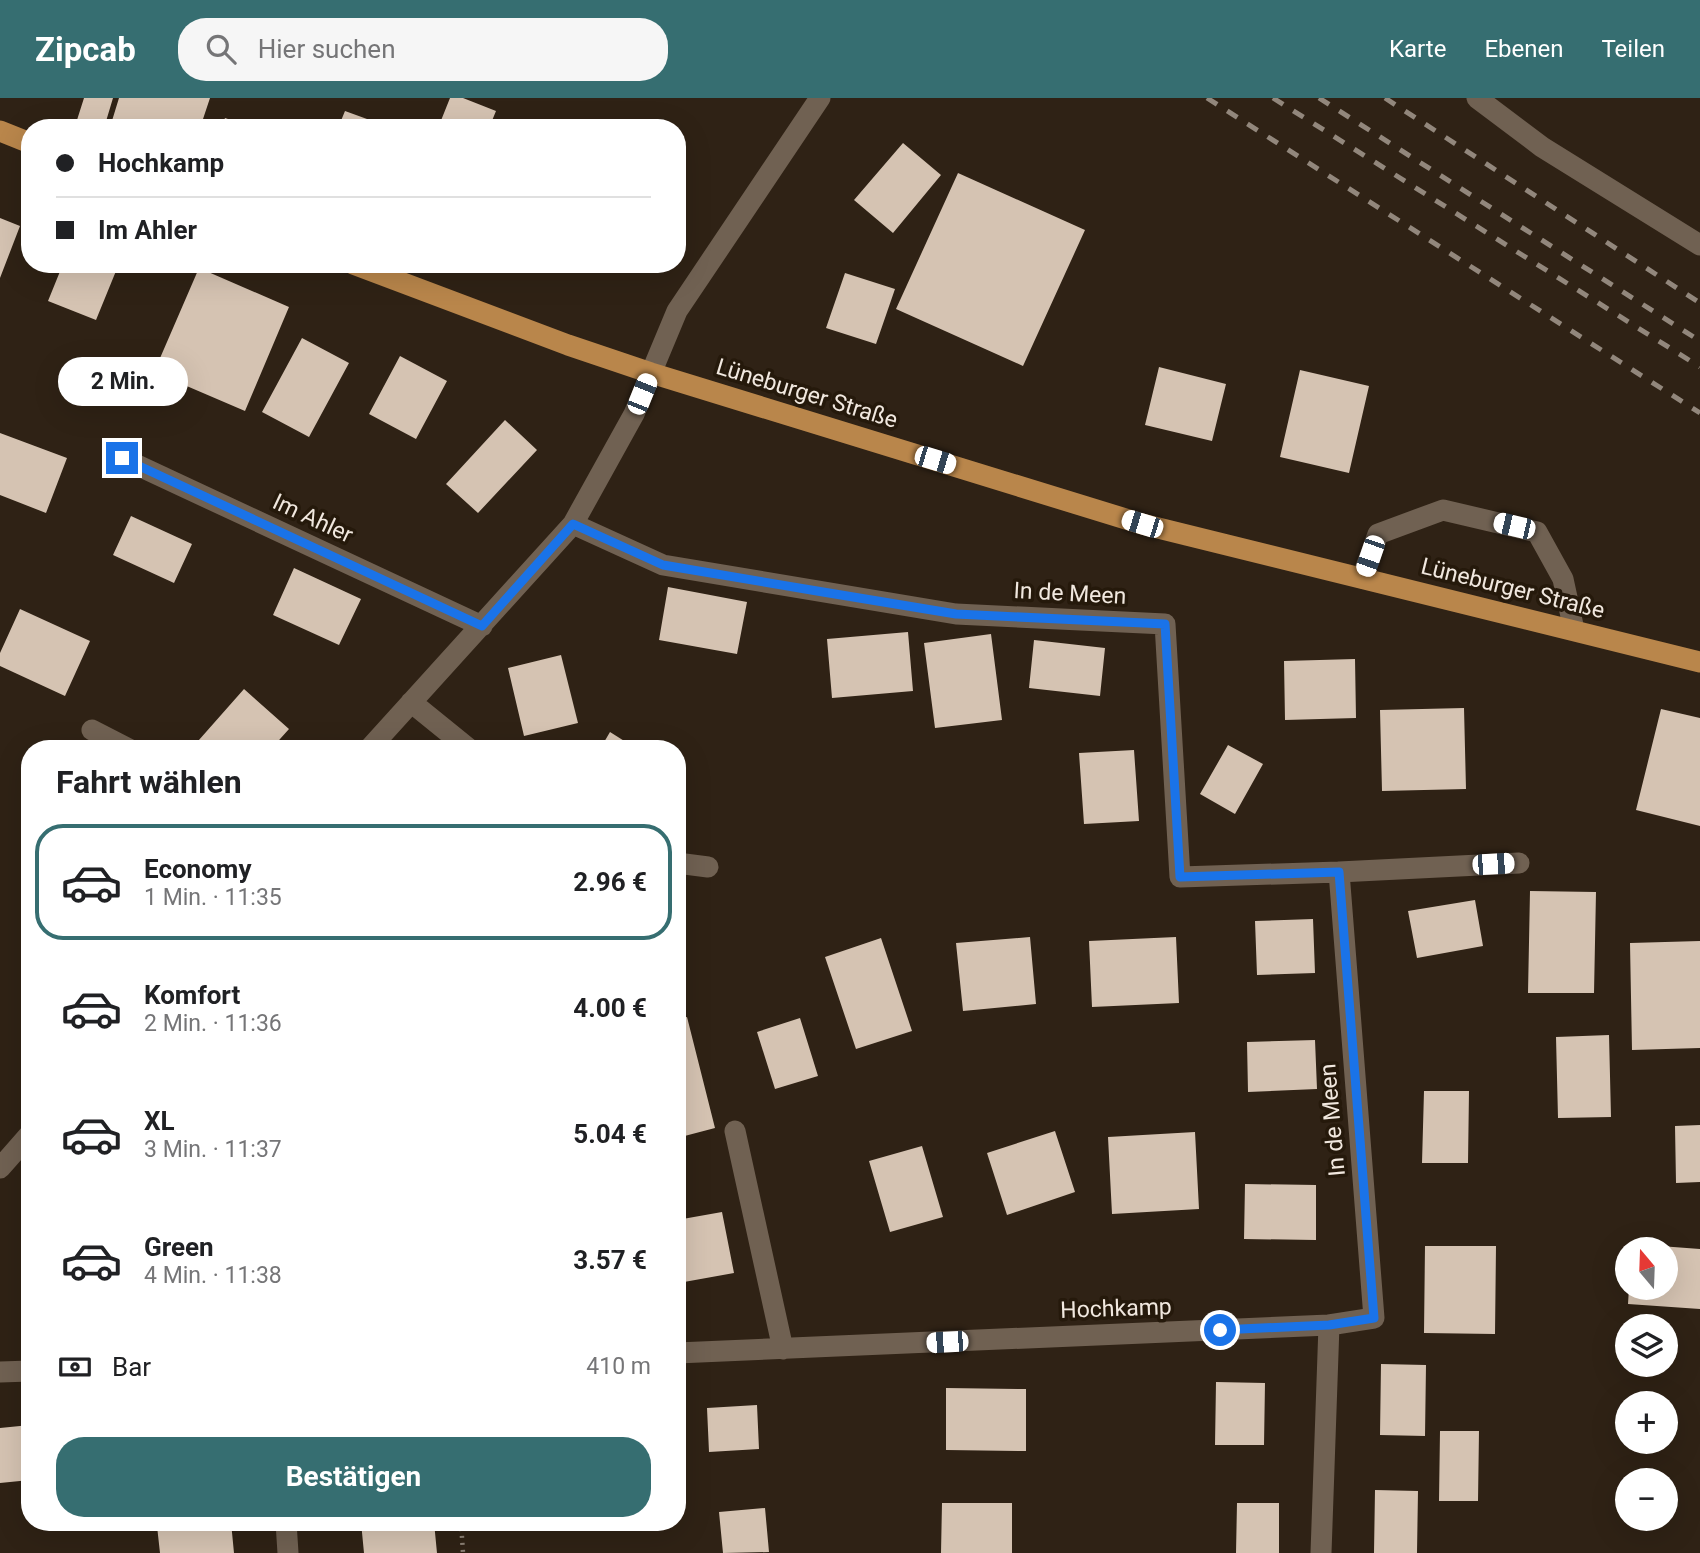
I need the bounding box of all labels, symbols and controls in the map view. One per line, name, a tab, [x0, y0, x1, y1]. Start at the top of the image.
search box	[178, 18, 668, 81]
text: Zipcab	[35, 30, 136, 69]
icon: search	[202, 30, 240, 68]
text: Hier suchen	[258, 34, 396, 64]
text: Karte	[1389, 35, 1446, 63]
text: Ebenen	[1484, 35, 1563, 63]
text: Teilen	[1601, 35, 1665, 63]
text: Hochkamp	[98, 148, 224, 178]
text: Im Ahler	[98, 215, 197, 245]
street label: Lüneburger Straße	[713, 353, 901, 434]
callout: 2 Min.	[57, 356, 187, 406]
text: 2 Min.	[91, 368, 155, 395]
car	[625, 371, 660, 417]
route end	[106, 442, 138, 474]
car	[912, 444, 959, 476]
street label: Im Ahler	[268, 488, 357, 549]
car	[1119, 508, 1166, 540]
car	[1492, 511, 1537, 541]
car	[1354, 533, 1387, 579]
street label: Lüneburger Straße	[1418, 553, 1607, 624]
street label: In de Meen	[1013, 577, 1127, 610]
text: Fahrt wählen	[56, 763, 242, 801]
icon: car	[60, 851, 123, 914]
car	[1472, 852, 1515, 876]
text: Economy	[144, 854, 251, 884]
text: 2.96 €	[573, 867, 647, 897]
text: 1 Min. · 11:35	[144, 884, 282, 911]
icon: car	[60, 977, 123, 1040]
text: Komfort	[144, 980, 240, 1010]
text: 4.00 €	[573, 993, 647, 1023]
text: 2 Min. · 11:36	[144, 1010, 282, 1037]
street label: In de Meen	[1314, 1063, 1351, 1177]
icon: car	[60, 1103, 123, 1166]
text: XL	[144, 1106, 175, 1136]
text: 5.04 €	[573, 1119, 647, 1149]
text: 3 Min. · 11:37	[144, 1136, 282, 1163]
icon: car	[60, 1229, 123, 1292]
text: Green	[144, 1232, 214, 1262]
north arrow	[1615, 1237, 1678, 1300]
map controls	[1615, 1237, 1678, 1531]
text: 3.57 €	[573, 1245, 647, 1275]
text: 4 Min. · 11:38	[144, 1262, 282, 1289]
street label: Hochkamp	[1060, 1293, 1172, 1324]
route start	[1204, 1314, 1236, 1346]
button: layers	[1615, 1314, 1678, 1377]
car	[926, 1330, 969, 1354]
icon: cash	[56, 1348, 94, 1386]
text: Bar	[112, 1352, 151, 1382]
text: 410 m	[586, 1353, 651, 1380]
button: +	[1615, 1391, 1678, 1454]
button: Bestätigen	[56, 1437, 651, 1517]
button: −	[1615, 1468, 1678, 1531]

